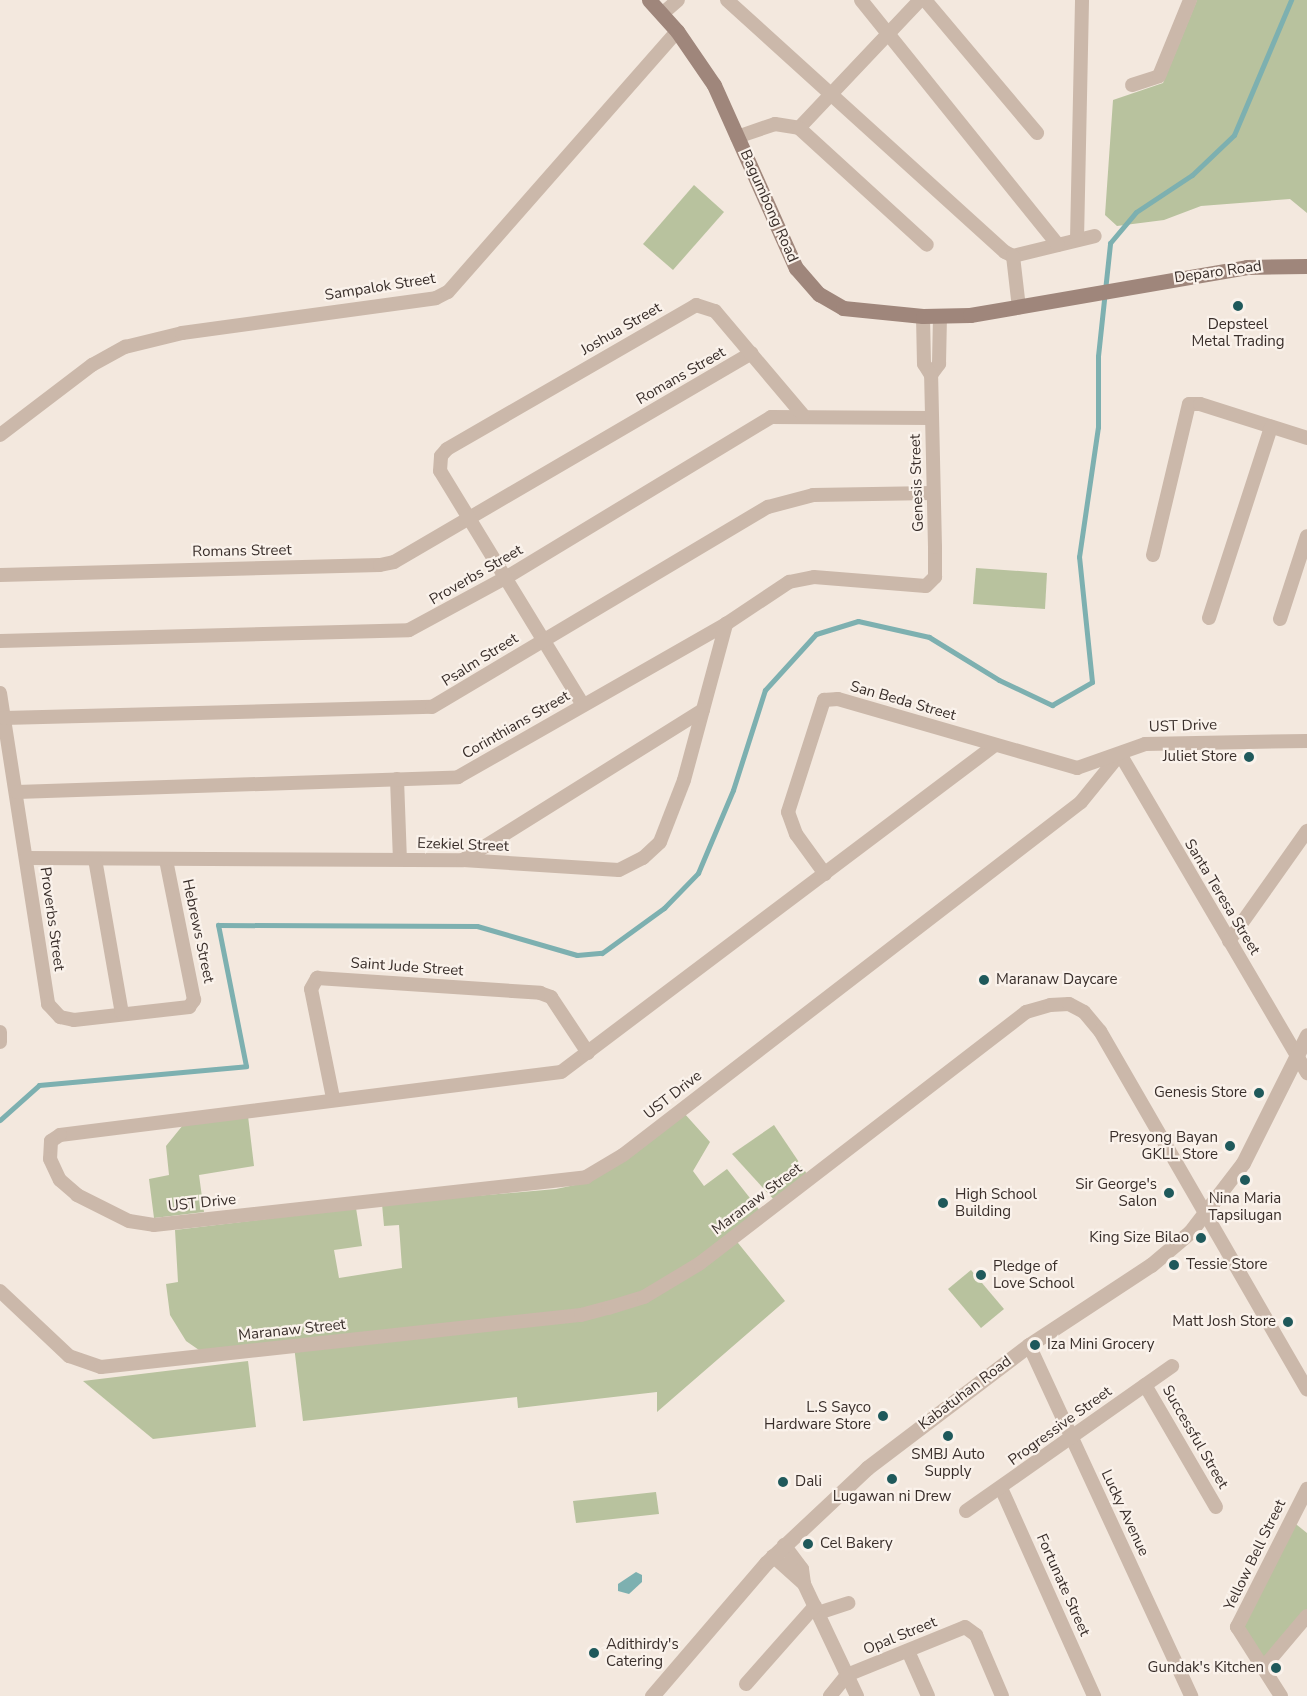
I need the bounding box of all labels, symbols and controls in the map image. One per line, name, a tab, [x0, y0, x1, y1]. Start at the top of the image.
street label: Bagumbong Road	[736, 147, 802, 265]
street label: Deparo Road	[1173, 257, 1263, 287]
street label: Sampalok Street	[323, 269, 437, 305]
street label: Joshua Street	[577, 299, 665, 359]
marker: Depsteel Metal Trading	[1231, 299, 1245, 313]
place label: Depsteel Metal Trading	[1192, 315, 1284, 350]
street label: Romans Street	[633, 343, 729, 409]
street label: Genesis Street	[906, 434, 928, 532]
street label: Romans Street	[192, 541, 292, 561]
street label: Proverbs Street	[426, 541, 526, 609]
street label: Psalm Street	[439, 629, 521, 691]
street label: San Beda Street	[848, 677, 958, 725]
street label: Corinthians Street	[459, 687, 573, 763]
street label: UST Drive	[1149, 716, 1217, 736]
place label: Juliet Store	[1163, 748, 1237, 766]
marker: Juliet Store	[1242, 750, 1256, 764]
street label: Ezekiel Street	[417, 834, 509, 856]
street label: Santa Teresa Street	[1180, 836, 1264, 958]
street label: Proverbs Street	[36, 866, 68, 972]
street label: Hebrews Street	[178, 877, 218, 985]
street label: Saint Jude Street	[350, 954, 464, 980]
place label: Maranaw Daycare	[996, 971, 1118, 989]
marker: Maranaw Daycare	[977, 973, 991, 987]
street label: UST Drive	[641, 1067, 705, 1123]
place label: Genesis Store	[1154, 1084, 1247, 1102]
marker: Genesis Store	[1252, 1086, 1266, 1100]
place label: Presyong Bayan GKLL Store	[1109, 1128, 1218, 1163]
marker: Presyong Bayan GKLL Store	[1223, 1139, 1237, 1153]
street label: Maranaw Street	[709, 1159, 805, 1239]
marker: Nina Maria Tapsilugan	[1238, 1173, 1252, 1187]
place label: Sir George's Salon	[1075, 1175, 1157, 1210]
place label: High School Building	[955, 1185, 1037, 1220]
marker: Sir George's Salon	[1162, 1186, 1176, 1200]
place label: Nina Maria Tapsilugan	[1208, 1189, 1282, 1224]
street label: UST Drive	[167, 1190, 237, 1216]
marker: High School Building	[936, 1196, 950, 1210]
place label: King Size Bilao	[1089, 1229, 1189, 1247]
marker: King Size Bilao	[1194, 1231, 1208, 1245]
place label: Tessie Store	[1186, 1256, 1268, 1274]
place label: Pledge of Love School	[993, 1257, 1075, 1292]
marker: Tessie Store	[1167, 1258, 1181, 1272]
marker: Pledge of Love School	[974, 1268, 988, 1282]
place label: Matt Josh Store	[1172, 1313, 1276, 1331]
street label: Maranaw Street	[237, 1315, 347, 1345]
marker: Matt Josh Store	[1281, 1315, 1295, 1329]
place label: Iza Mini Grocery	[1047, 1336, 1154, 1354]
marker: Iza Mini Grocery	[1028, 1338, 1042, 1352]
street label: Kabatuhan Road	[915, 1352, 1015, 1434]
street label: Progressive Street	[1005, 1382, 1115, 1470]
street label: Successful Street	[1158, 1382, 1232, 1492]
place label: L.S Sayco Hardware Store	[764, 1398, 871, 1433]
marker: L.S Sayco Hardware Store	[876, 1409, 890, 1423]
marker: SMBJ Auto Supply	[941, 1429, 955, 1443]
place label: SMBJ Auto Supply	[911, 1445, 985, 1480]
street label: Lucky Avenue	[1097, 1467, 1153, 1559]
marker: Lugawan ni Drew	[885, 1472, 899, 1486]
place label: Dali	[795, 1473, 822, 1491]
marker: Dali	[776, 1475, 790, 1489]
place label: Lugawan ni Drew	[833, 1488, 951, 1506]
street label: Yellow Bell Street	[1220, 1497, 1290, 1613]
street label: Fortunate Street	[1032, 1531, 1094, 1639]
place label: Cel Bakery	[820, 1535, 893, 1553]
marker: Cel Bakery	[801, 1537, 815, 1551]
street label: Opal Street	[861, 1613, 939, 1659]
place label: Adithirdy's Catering	[606, 1635, 679, 1670]
marker: Adithirdy's Catering	[587, 1646, 601, 1660]
place label: Gundak's Kitchen	[1148, 1659, 1264, 1677]
marker: Gundak's Kitchen	[1269, 1661, 1283, 1675]

